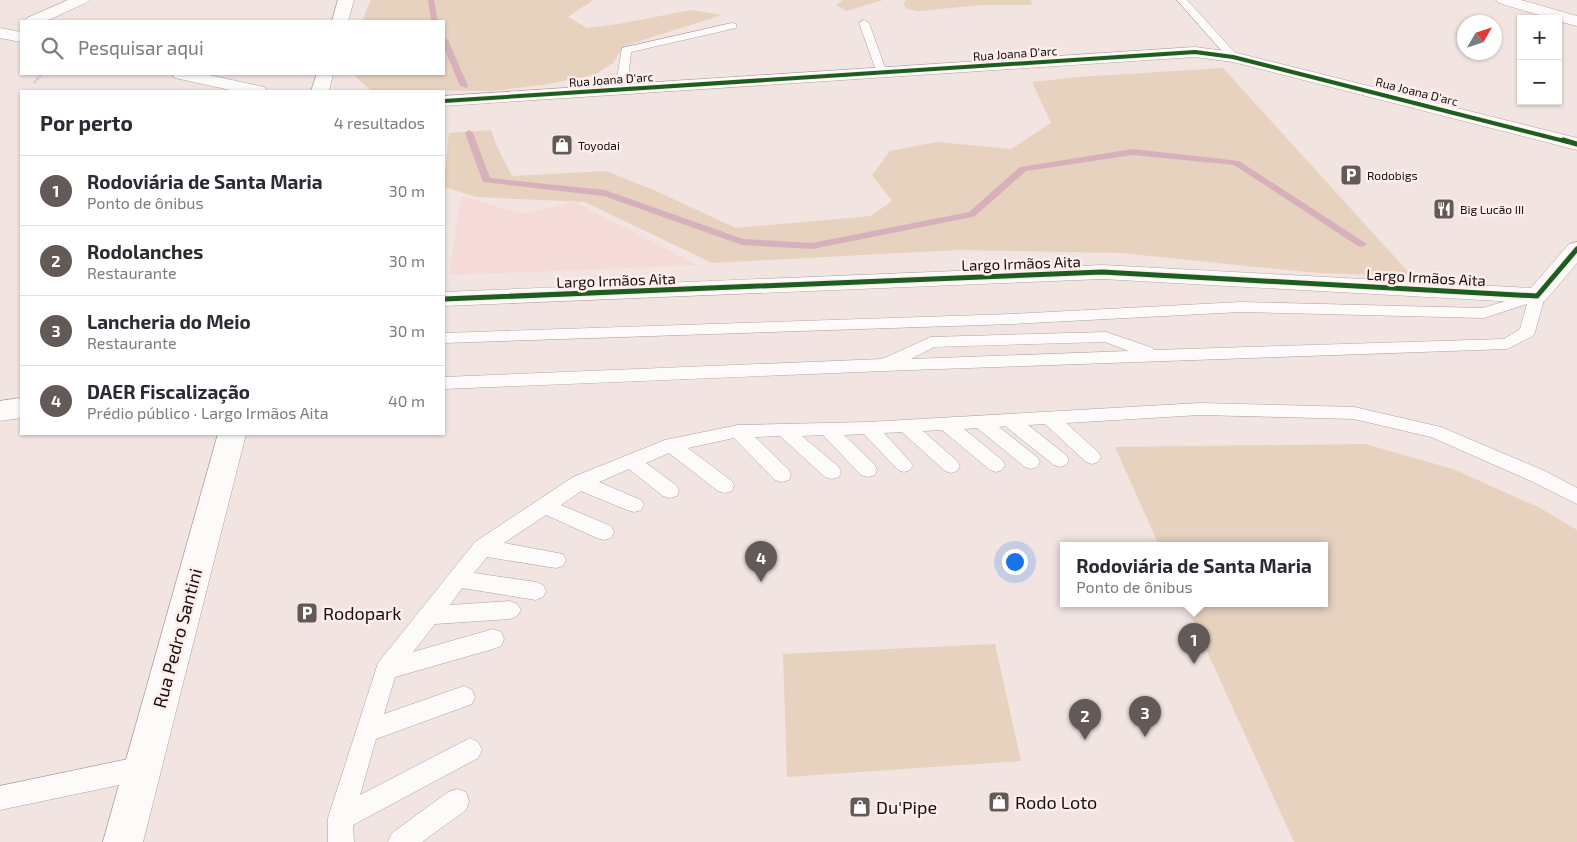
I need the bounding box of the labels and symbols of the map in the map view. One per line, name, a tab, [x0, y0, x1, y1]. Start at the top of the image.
north arrow	[1457, 15, 1502, 60]
street label: Rua Joana D'arc	[972, 43, 1058, 63]
street label: Rua Joana D'arc	[568, 69, 654, 89]
street label: Rua Joana D'arc	[1374, 74, 1460, 108]
shop icon: Toyodai	[550, 133, 574, 157]
place label: Toyodai	[578, 138, 620, 152]
parking icon: Rodobigs	[1339, 163, 1363, 187]
place label: Rodobigs	[1367, 168, 1417, 182]
restaurant icon: Big Lucão III	[1432, 197, 1456, 221]
place label: Big Lucão III	[1460, 202, 1524, 216]
street label: Largo Irmãos Aita	[961, 252, 1081, 274]
street label: Largo Irmãos Aita	[1366, 265, 1486, 289]
street label: Largo Irmãos Aita	[556, 269, 676, 291]
pin: 4	[745, 541, 777, 582]
your location	[1002, 549, 1028, 575]
street label: Rua Pedro Santini	[148, 566, 206, 710]
parking icon: Rodopark	[295, 601, 319, 625]
place label: Rodopark	[323, 602, 402, 624]
pin: 1	[1178, 623, 1210, 664]
pin: 3	[1129, 696, 1161, 737]
pin: 2	[1069, 699, 1101, 740]
shop icon: Rodo Loto	[987, 790, 1011, 814]
place label: Rodo Loto	[1015, 791, 1097, 813]
shop icon: Du'Pipe	[848, 795, 872, 819]
place label: Du'Pipe	[876, 796, 937, 818]

